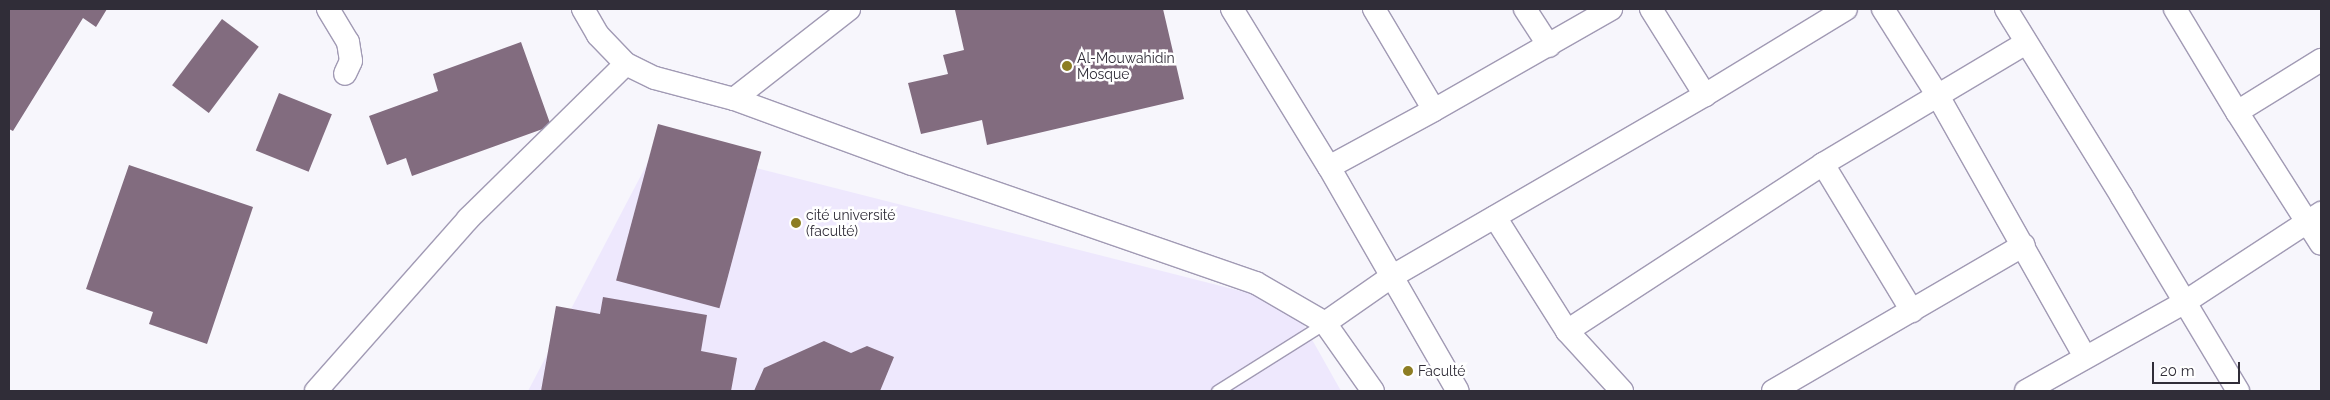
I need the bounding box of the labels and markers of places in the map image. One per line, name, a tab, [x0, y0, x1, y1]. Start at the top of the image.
place label: Al-Mouwahidin Mosque	[1077, 50, 1175, 82]
marker: Al-Mouwahidin Mosque	[1061, 60, 1073, 72]
place label: cité université (faculté)	[806, 207, 896, 240]
marker: cité université (faculté)	[790, 217, 802, 229]
place label: Faculté	[1418, 363, 1466, 379]
marker: Faculté	[1402, 365, 1414, 377]

